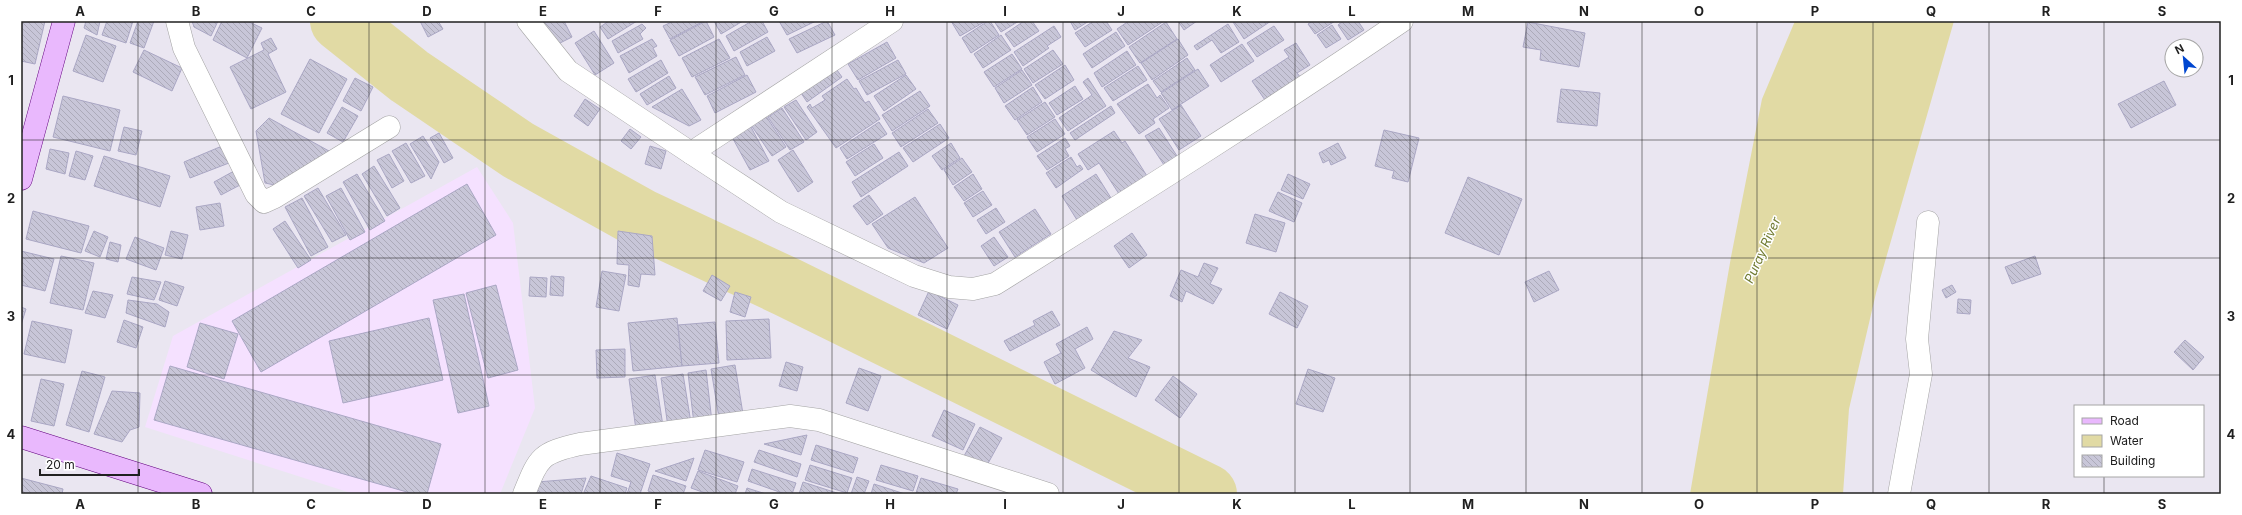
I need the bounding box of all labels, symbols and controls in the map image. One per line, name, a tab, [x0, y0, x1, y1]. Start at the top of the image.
text: A	[75, 3, 85, 19]
text: B	[192, 3, 201, 19]
text: C	[306, 3, 316, 19]
text: D	[422, 3, 432, 19]
text: E	[539, 3, 547, 19]
text: F	[654, 3, 662, 19]
text: G	[769, 3, 779, 19]
text: H	[885, 3, 895, 19]
text: I	[1003, 3, 1007, 19]
text: J	[1117, 3, 1125, 19]
text: K	[1232, 3, 1242, 19]
text: L	[1348, 3, 1356, 19]
text: M	[1462, 3, 1474, 19]
text: N	[1579, 3, 1589, 19]
text: O	[1694, 3, 1704, 19]
text: P	[1811, 3, 1819, 19]
text: Q	[1926, 3, 1936, 19]
text: R	[2042, 3, 2051, 19]
text: S	[2158, 3, 2166, 19]
north arrow	[2164, 38, 2204, 78]
text: N	[2173, 41, 2186, 57]
text: 1	[8, 72, 14, 88]
text: 1	[2228, 72, 2234, 88]
text: 2	[7, 190, 15, 206]
text: 2	[2227, 190, 2235, 206]
water label: Puray River	[1740, 214, 1784, 285]
text: 3	[7, 308, 15, 324]
text: 3	[2227, 308, 2235, 324]
legend	[2074, 405, 2204, 477]
text: Road	[2110, 413, 2139, 428]
text: 4	[7, 426, 16, 442]
text: 4	[2227, 426, 2236, 442]
text: Water	[2110, 433, 2144, 448]
scale bar	[40, 451, 139, 477]
text: Building	[2110, 453, 2155, 468]
text: 20 m	[46, 457, 75, 472]
text: A	[75, 496, 85, 512]
text: B	[192, 496, 201, 512]
text: C	[306, 496, 316, 512]
text: D	[422, 496, 432, 512]
text: E	[539, 496, 547, 512]
text: F	[654, 496, 662, 512]
text: G	[769, 496, 779, 512]
text: H	[885, 496, 895, 512]
text: I	[1003, 496, 1007, 512]
text: J	[1117, 496, 1125, 512]
text: K	[1232, 496, 1242, 512]
text: L	[1348, 496, 1356, 512]
text: M	[1462, 496, 1474, 512]
text: N	[1579, 496, 1589, 512]
text: O	[1694, 496, 1704, 512]
text: P	[1811, 496, 1819, 512]
text: Q	[1926, 496, 1936, 512]
text: R	[2042, 496, 2051, 512]
text: S	[2158, 496, 2166, 512]

